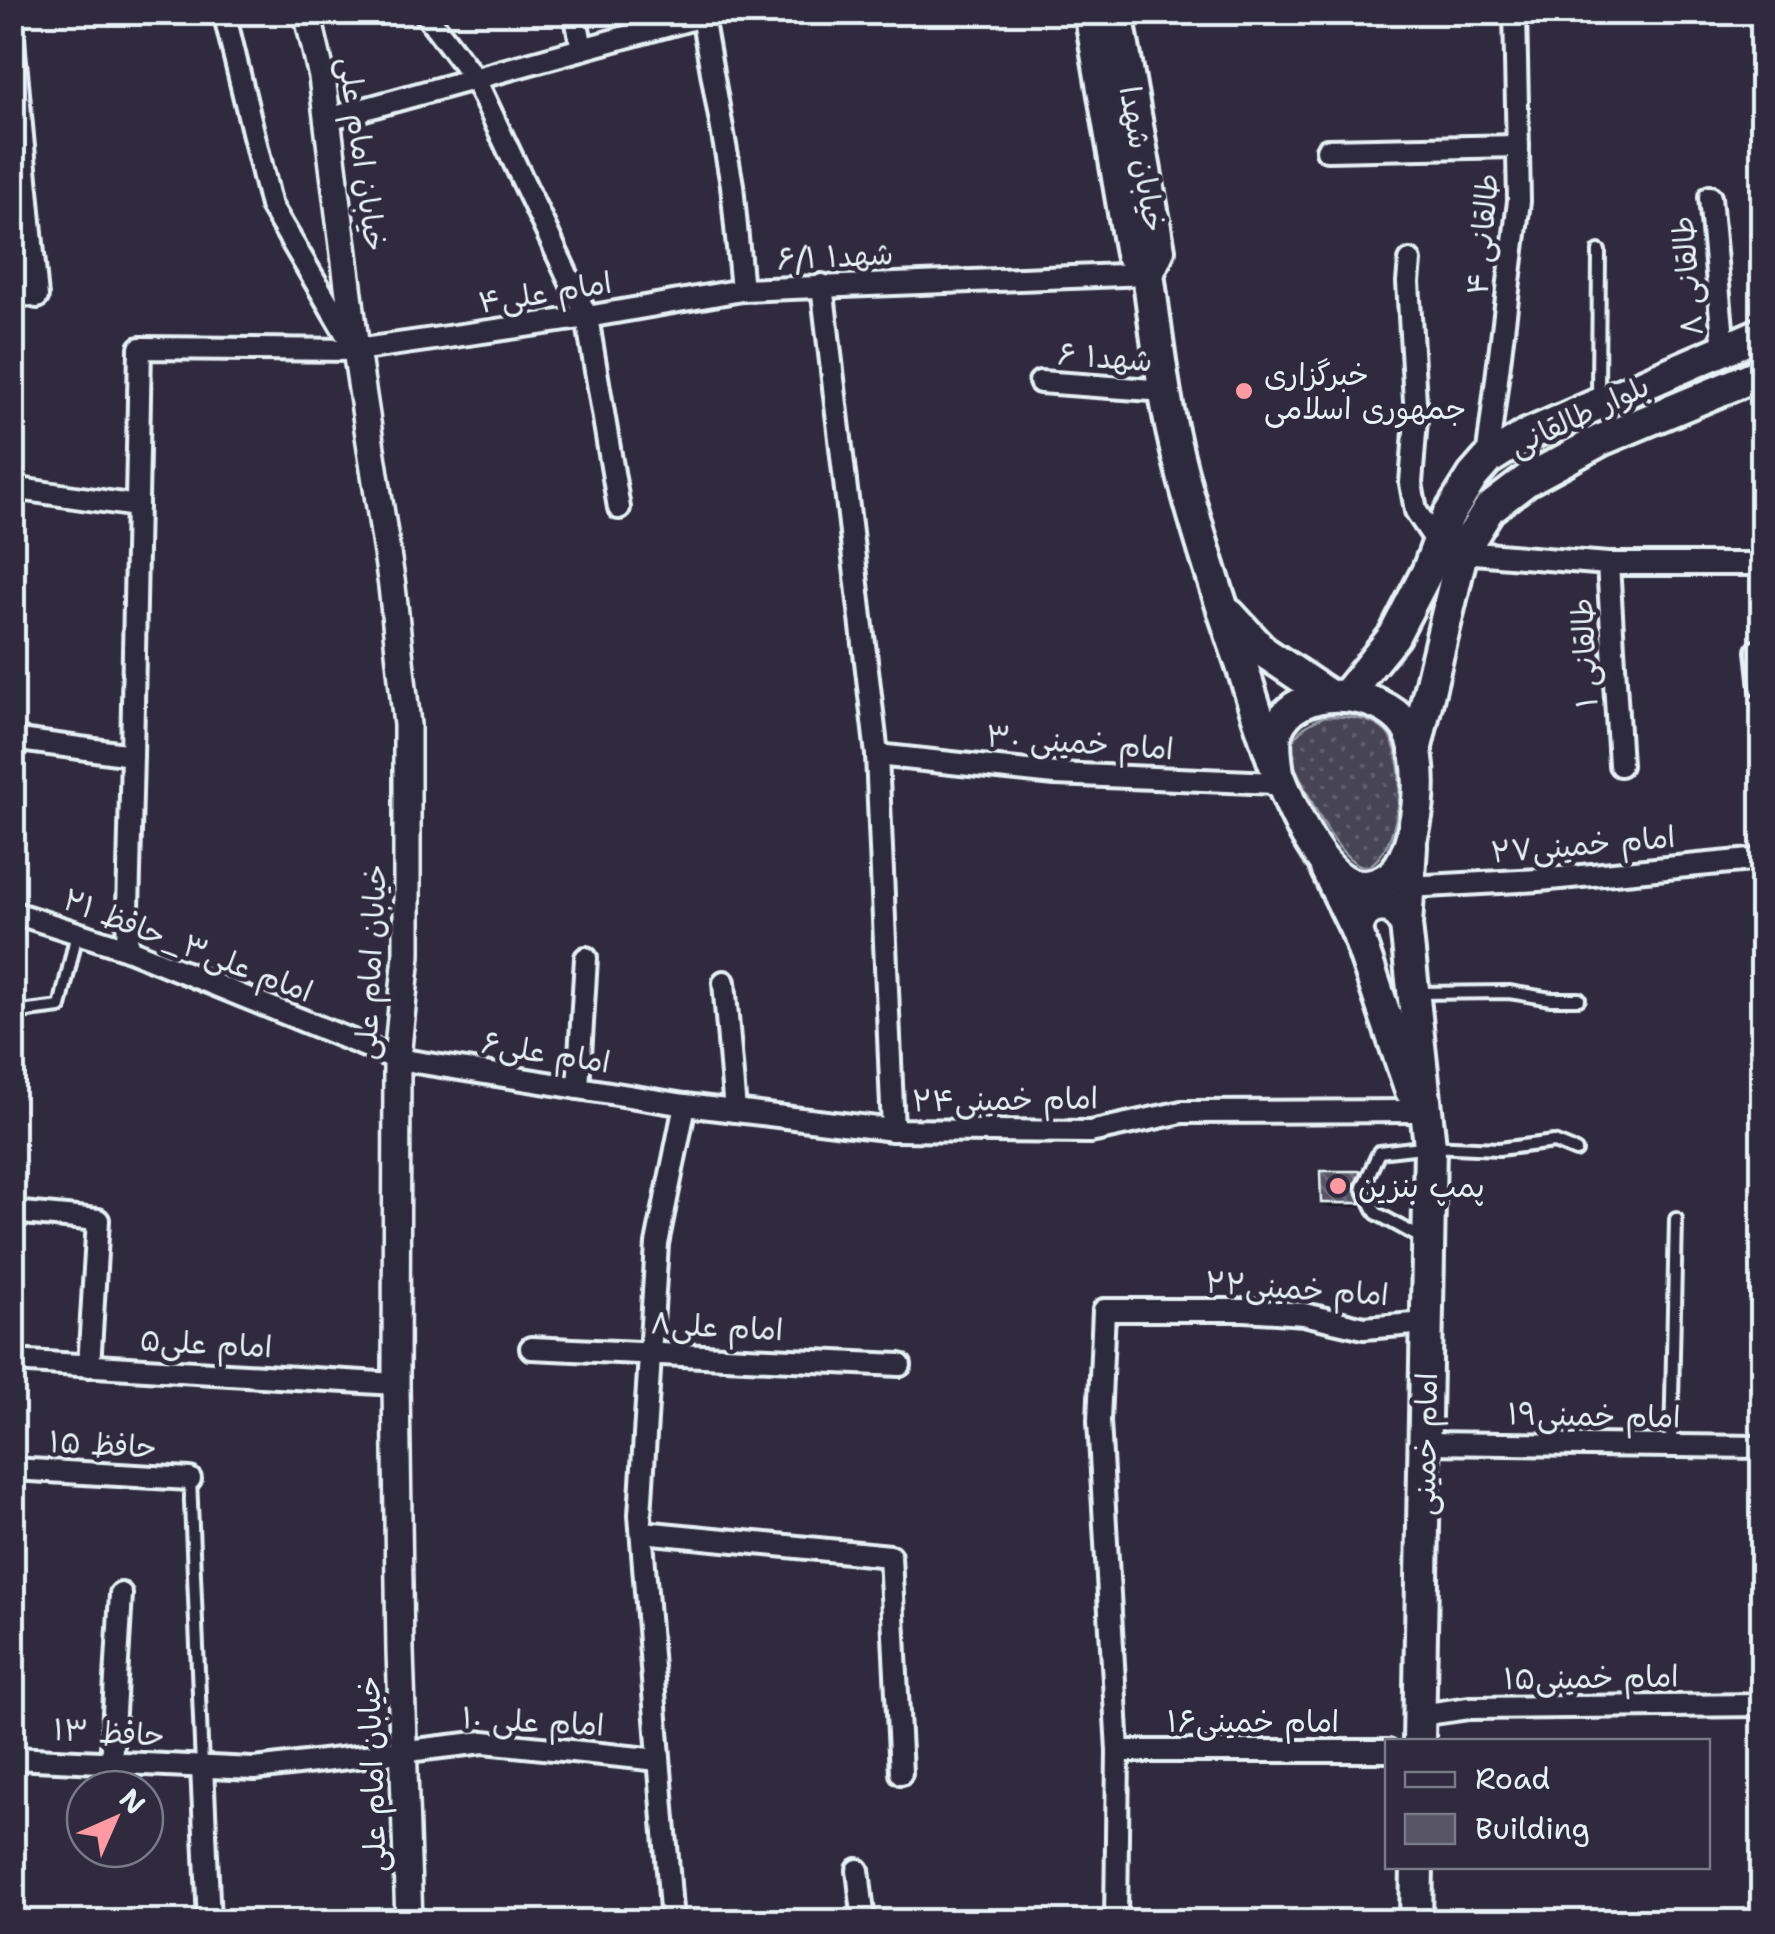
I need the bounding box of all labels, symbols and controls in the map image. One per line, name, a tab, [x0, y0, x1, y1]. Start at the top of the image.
street label: خیابان امام علی	[327, 54, 397, 254]
street label: خیابان شهدا	[1110, 83, 1176, 235]
street label: طالقانی ۴	[1456, 172, 1508, 296]
street label: طالقانی ۸	[1661, 214, 1713, 338]
street label: شهد۱ ۶/۱	[776, 232, 894, 280]
street label: امام علی۴	[475, 261, 615, 325]
street label: شهد۱ ۶	[1056, 333, 1154, 381]
place label: خبرگزاری جمهوری اسلامی	[1264, 354, 1466, 429]
street label: بلوار طالقانی	[1502, 365, 1656, 465]
marker: خبرگزاری جمهوری اسلامی	[1233, 380, 1255, 402]
street label: طالقانی ۱	[1561, 597, 1607, 709]
street label: امام خمینی ۳۰	[985, 715, 1175, 771]
street label: امام خمینی۲۷	[1489, 816, 1677, 874]
street label: خیابان امام علی	[344, 863, 398, 1061]
street label: امام علی۳_حافظ ۲۱	[56, 878, 319, 1013]
street label: امام علی۶	[478, 1022, 613, 1084]
street label: امام خمینی۲۴	[912, 1077, 1098, 1123]
place label: پمپ بنزین	[1358, 1166, 1485, 1207]
marker: پمپ بنزین	[1327, 1175, 1349, 1197]
street label: امام خمینی۲۲	[1204, 1261, 1390, 1317]
street label: امام علی۸	[650, 1302, 784, 1352]
street label: امام علی۵	[139, 1319, 273, 1369]
street label: امام خمینی	[1403, 1372, 1449, 1516]
street label: امام خمینی۱۹	[1507, 1393, 1681, 1439]
street label: حافظ ۱۵	[48, 1421, 158, 1467]
street label: امام خمینی۱۵	[1503, 1655, 1679, 1701]
street label: خیابان امام علی	[348, 1675, 398, 1873]
street label: امام علی ۱۰	[461, 1697, 605, 1747]
street label: امام خمینی۱۶	[1167, 1701, 1339, 1744]
street label: حافظ ۱۳	[52, 1709, 166, 1755]
legend	[1385, 1739, 1710, 1869]
text: Road	[1475, 1758, 1550, 1799]
north arrow	[65, 1769, 165, 1869]
text: N	[111, 1780, 154, 1823]
text: Building	[1475, 1808, 1590, 1849]

